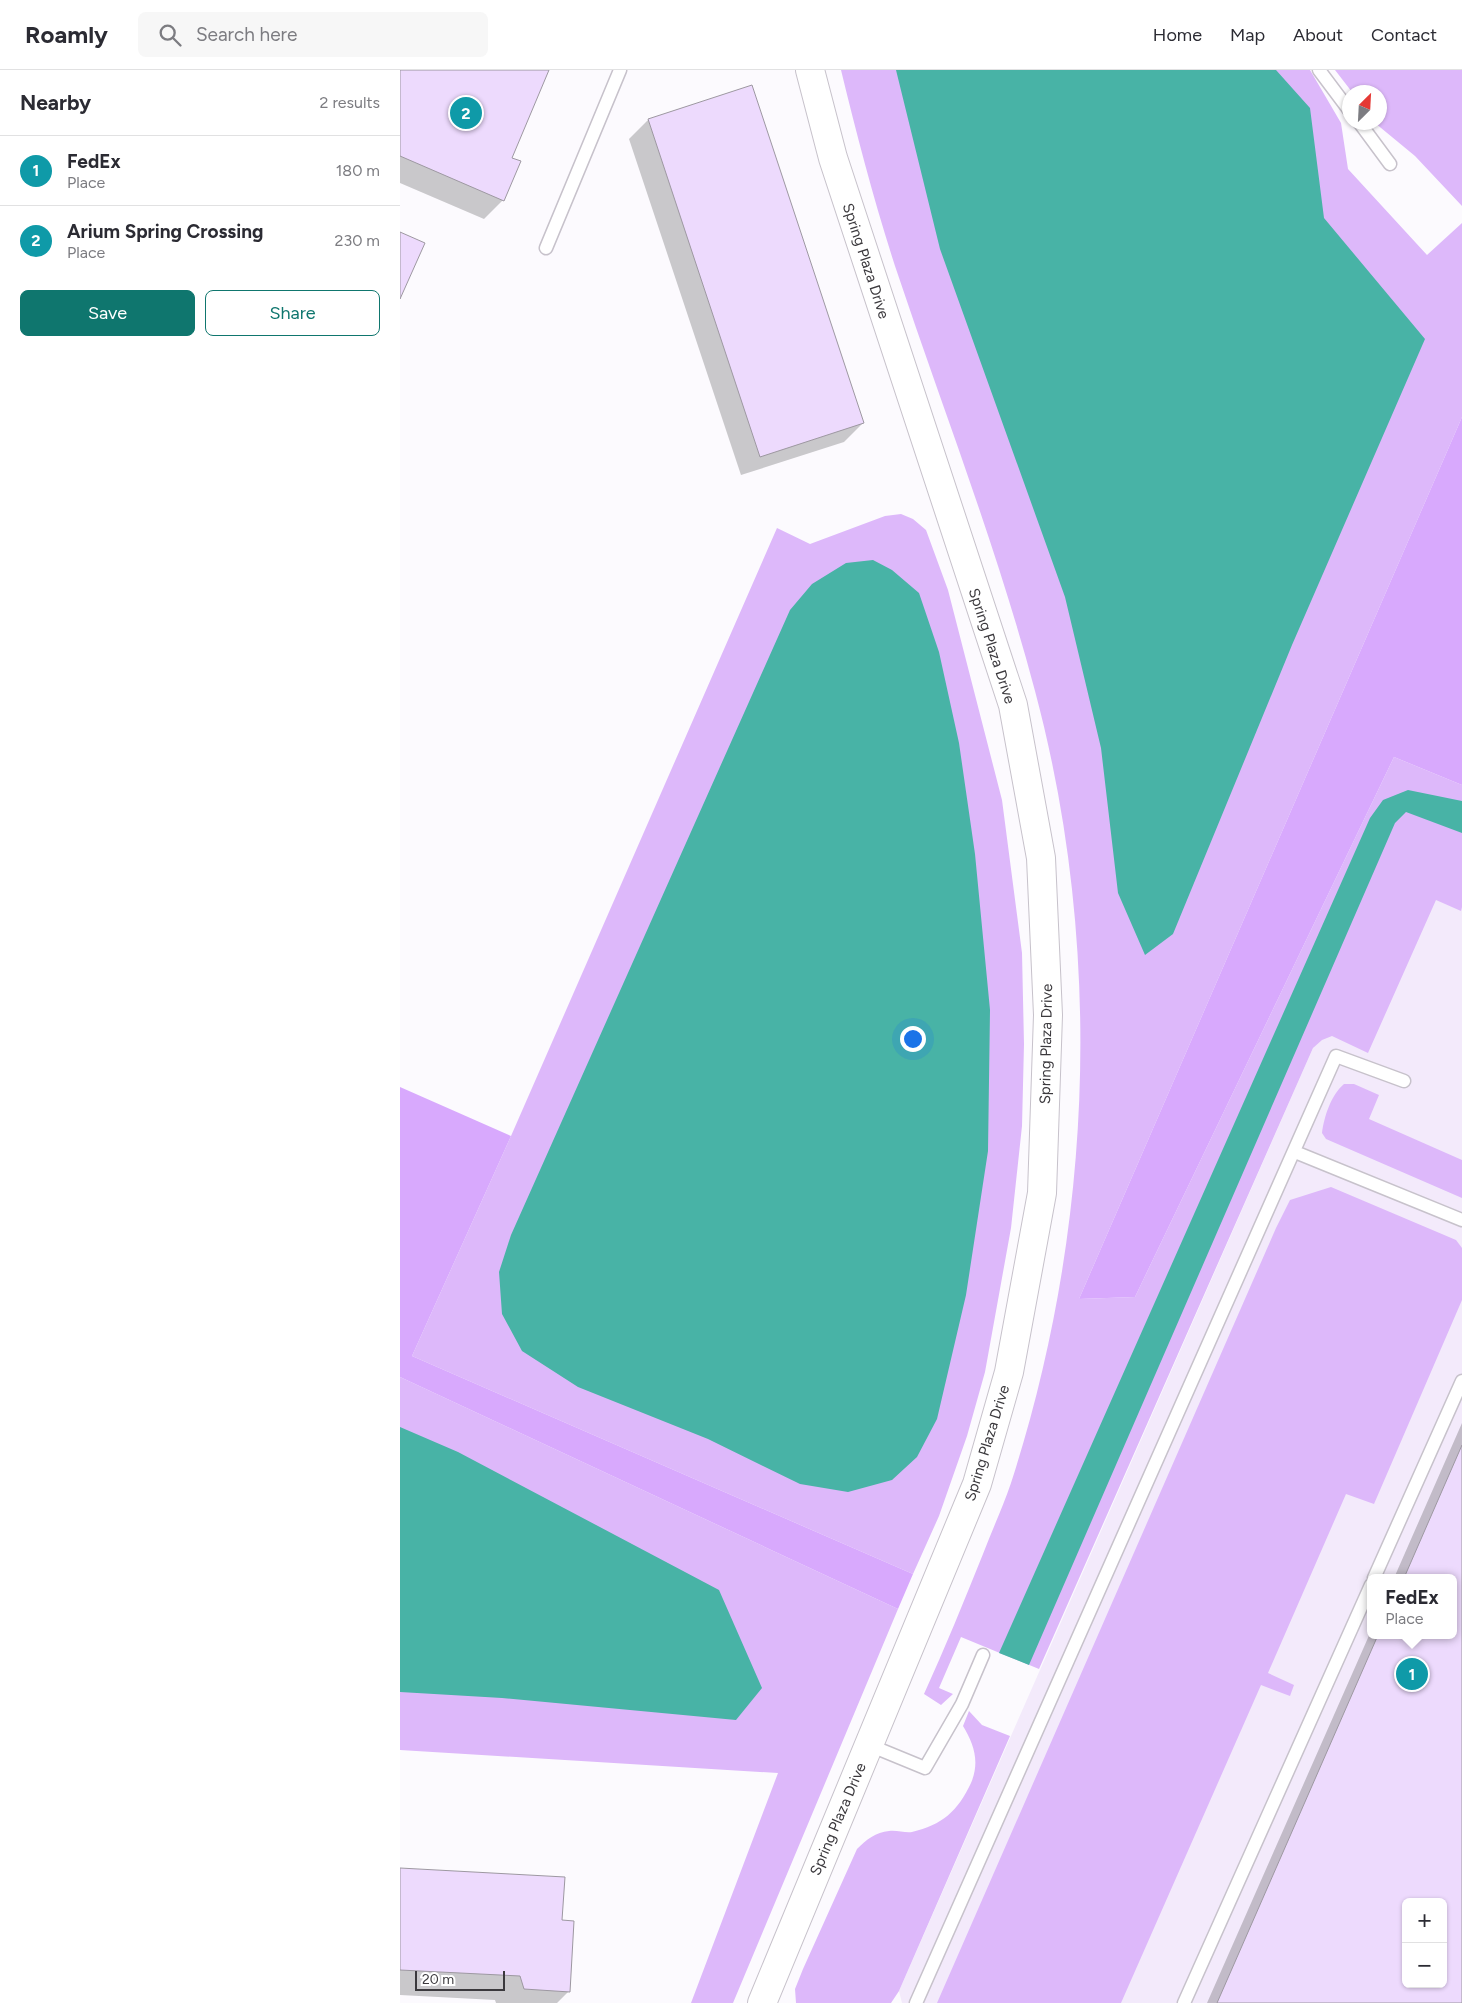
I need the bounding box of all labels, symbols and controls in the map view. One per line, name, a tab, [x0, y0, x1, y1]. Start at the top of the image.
search box	[138, 12, 488, 57]
text: Roamly	[25, 20, 108, 49]
icon: search	[156, 21, 184, 49]
text: Search here	[196, 23, 297, 46]
text: Home	[1153, 24, 1202, 46]
text: Map	[1230, 24, 1265, 46]
text: About	[1293, 24, 1343, 46]
text: Contact	[1371, 24, 1437, 46]
north arrow	[1342, 85, 1387, 130]
text: Nearby	[20, 90, 91, 115]
text: 2 results	[320, 93, 380, 112]
pin: 2	[450, 94, 482, 132]
text: FedEx	[67, 150, 121, 173]
text: 1	[33, 161, 39, 180]
text: 180 m	[336, 161, 380, 180]
text: Place	[67, 173, 105, 192]
street label: Spring Plaza Drive	[839, 201, 893, 321]
text: Arium Spring Crossing	[67, 220, 263, 243]
text: 2	[31, 231, 41, 250]
text: 230 m	[335, 231, 380, 250]
text: Place	[67, 243, 105, 262]
button: Save	[20, 290, 195, 336]
button: Share	[205, 290, 380, 336]
street label: Spring Plaza Drive	[965, 586, 1019, 706]
street label: Spring Plaza Drive	[1036, 984, 1056, 1104]
your location	[900, 1026, 926, 1052]
street label: Spring Plaza Drive	[961, 1383, 1013, 1503]
popup	[1367, 1574, 1457, 1639]
text: FedEx	[1385, 1586, 1439, 1609]
text: Place	[1385, 1609, 1424, 1628]
pin: 1	[1396, 1655, 1428, 1693]
street label: Spring Plaza Drive	[806, 1760, 870, 1878]
map controls	[1402, 1898, 1447, 1988]
button: +	[1402, 1898, 1447, 1943]
button: −	[1402, 1943, 1447, 1988]
scale bar	[415, 1968, 505, 1991]
text: 20 m	[422, 1971, 454, 1988]

